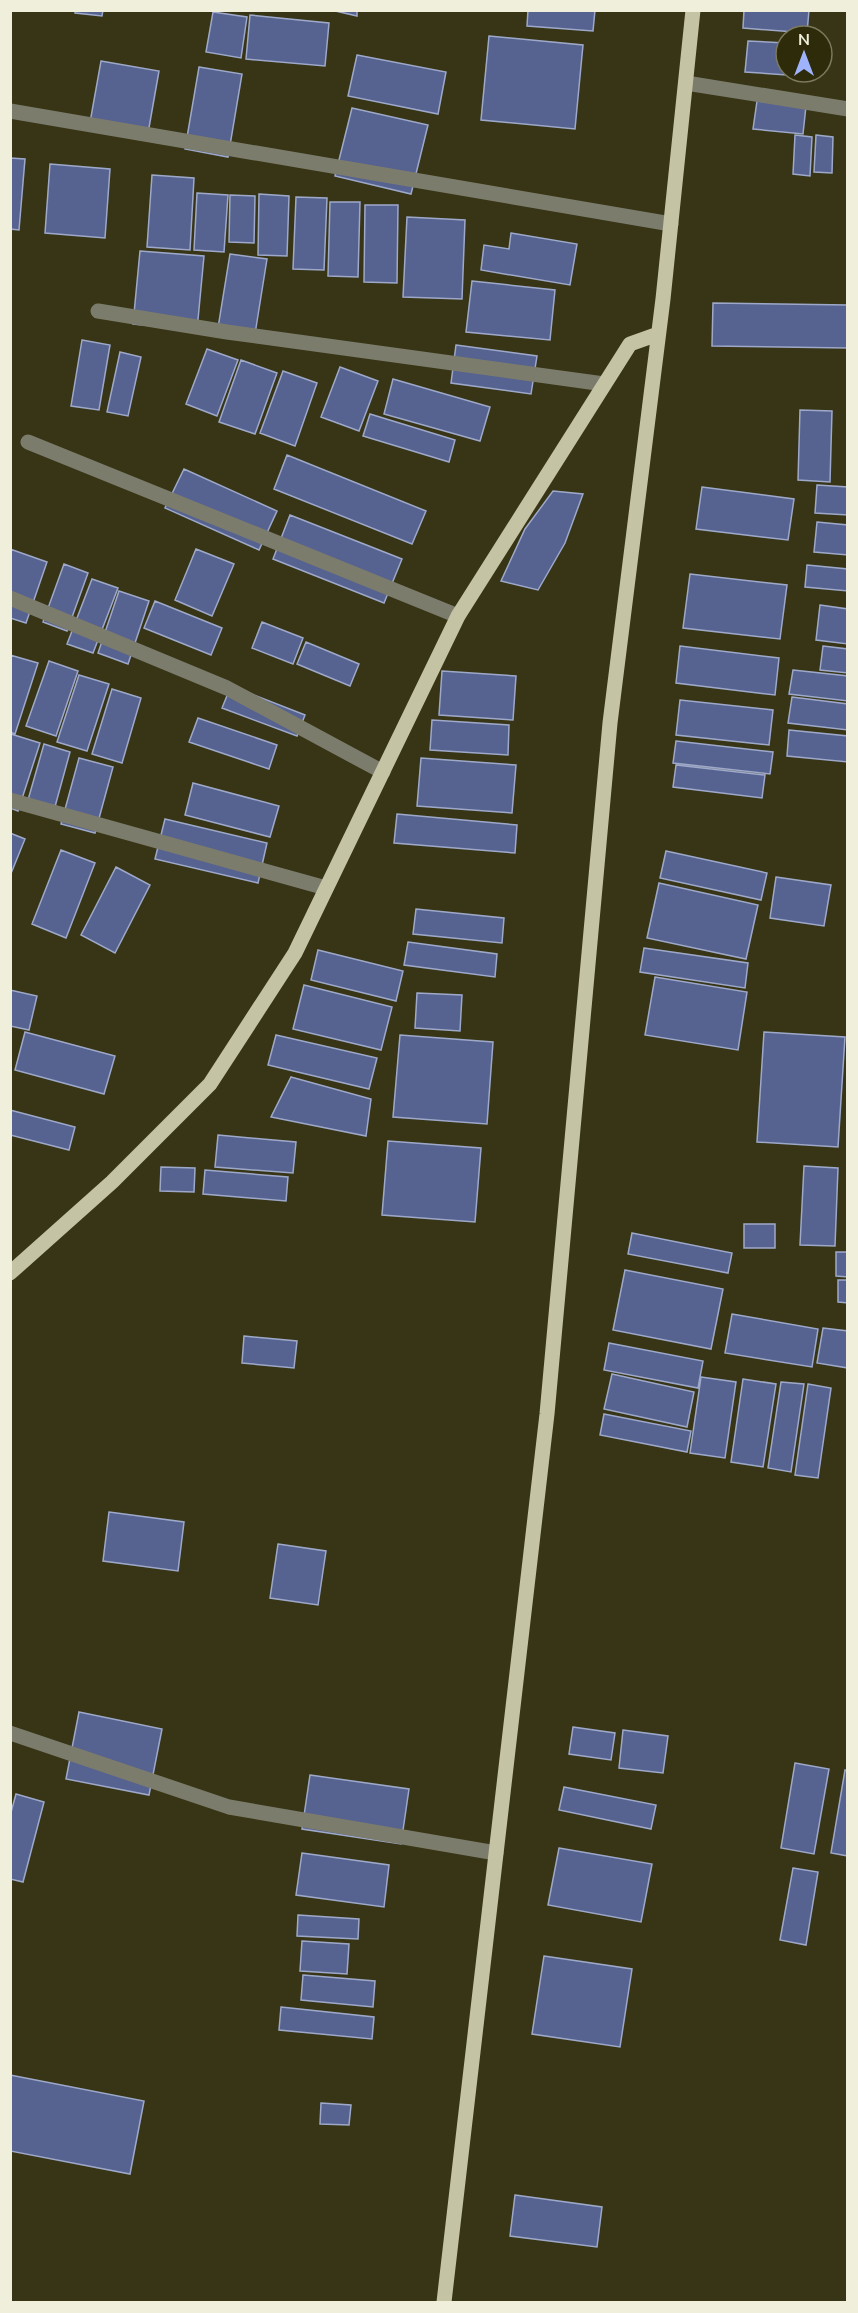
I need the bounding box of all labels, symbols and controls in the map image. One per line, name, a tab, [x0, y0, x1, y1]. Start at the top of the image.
north arrow	[774, 24, 834, 84]
text: N	[798, 29, 810, 51]

